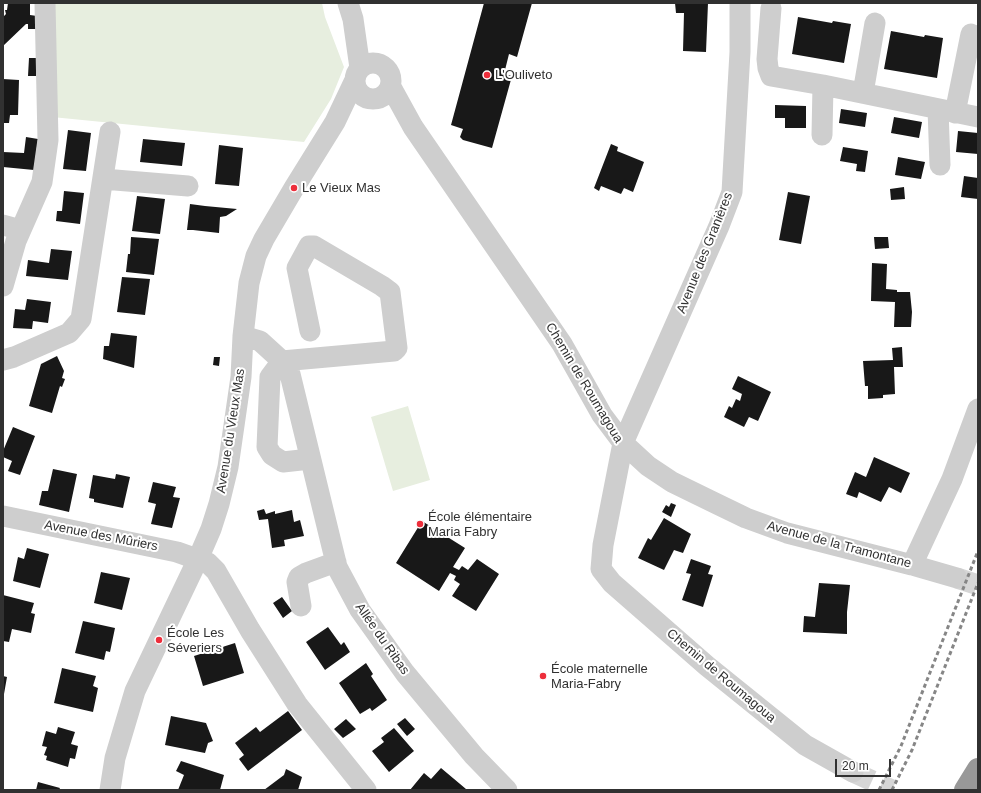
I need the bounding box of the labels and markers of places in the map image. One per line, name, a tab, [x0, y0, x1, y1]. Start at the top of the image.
place label: L'Ouliveto	[495, 67, 552, 83]
marker: L'Ouliveto	[482, 70, 492, 80]
place label: Le Vieux Mas	[302, 180, 381, 196]
marker: Le Vieux Mas	[289, 183, 299, 193]
place label: École élémentaire Maria Fabry	[428, 509, 532, 540]
marker: École élémentaire Maria Fabry	[415, 519, 425, 529]
place label: École Les Séveriers	[167, 625, 224, 656]
marker: École Les Séveriers	[154, 635, 164, 645]
place label: École maternelle Maria-Fabry	[551, 661, 648, 692]
marker: École maternelle Maria-Fabry	[538, 671, 548, 681]

